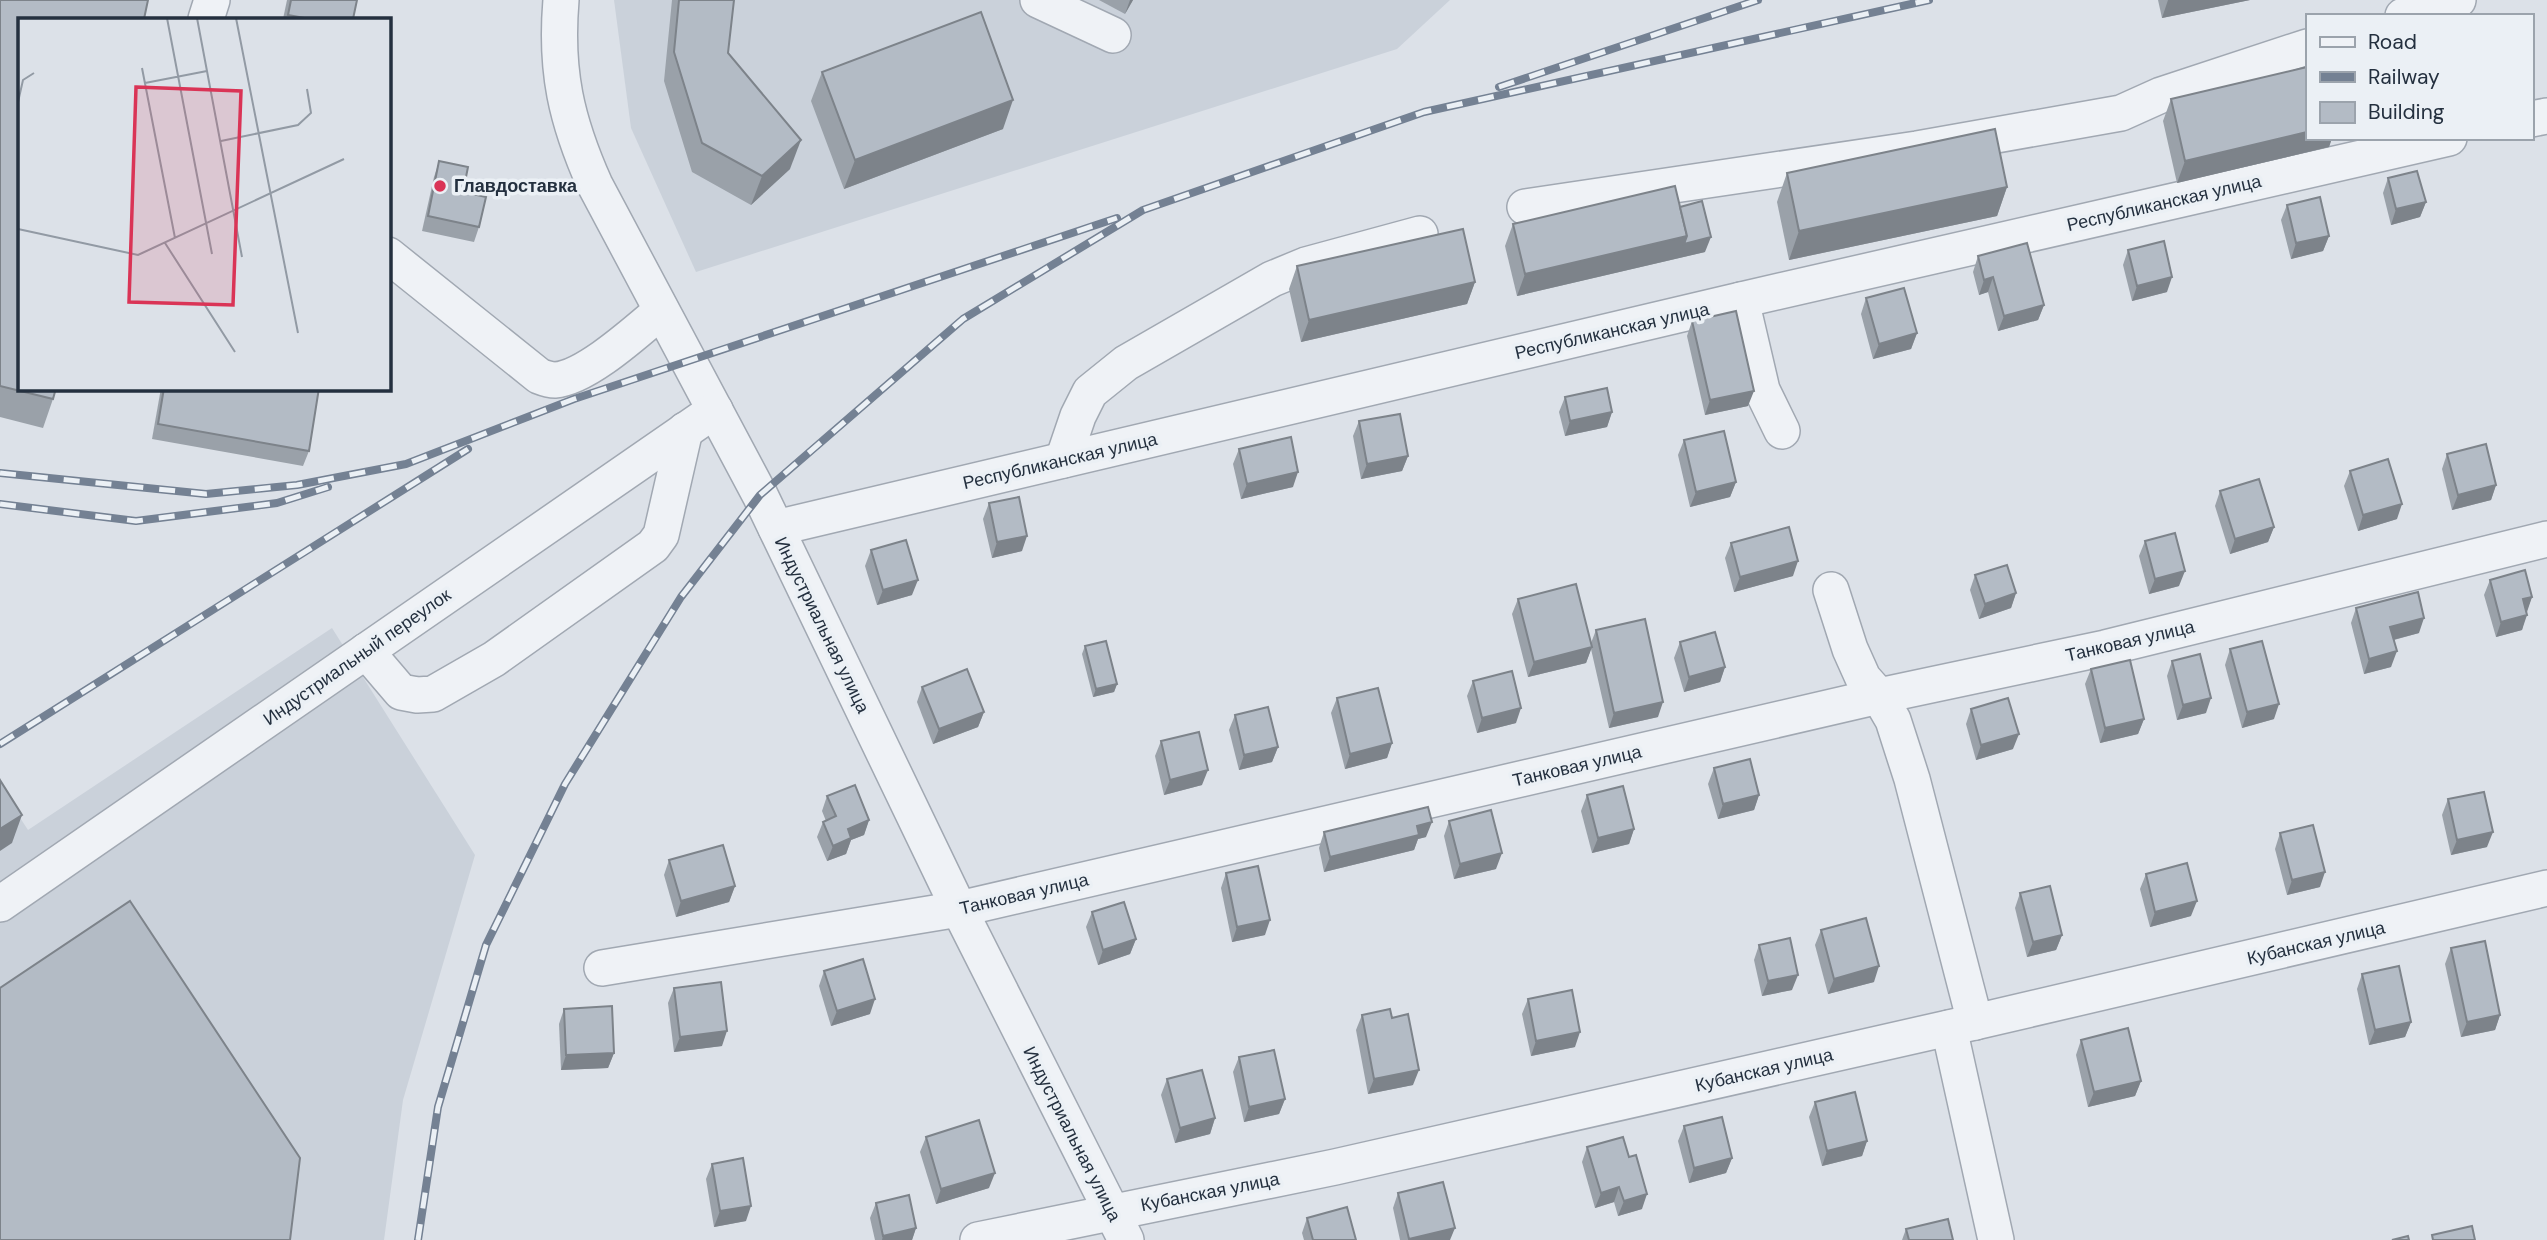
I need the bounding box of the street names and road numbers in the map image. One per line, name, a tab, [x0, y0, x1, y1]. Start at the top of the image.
street label: Республиканская улица	[2064, 169, 2264, 237]
street label: Республиканская улица	[1512, 297, 1712, 365]
street label: Республиканская улица	[960, 427, 1160, 495]
street label: Индустриальная улица	[769, 533, 876, 718]
street label: Индустриальный переулок	[258, 583, 456, 731]
street label: Танковая улица	[2063, 614, 2198, 667]
street label: Танковая улица	[1510, 739, 1645, 792]
street label: Танковая улица	[957, 867, 1092, 920]
street label: Кубанская улица	[2245, 915, 2388, 971]
street label: Индустриальная улица	[1017, 1042, 1127, 1226]
street label: Кубанская улица	[1693, 1042, 1836, 1098]
street label: Кубанская улица	[1139, 1167, 1282, 1217]

